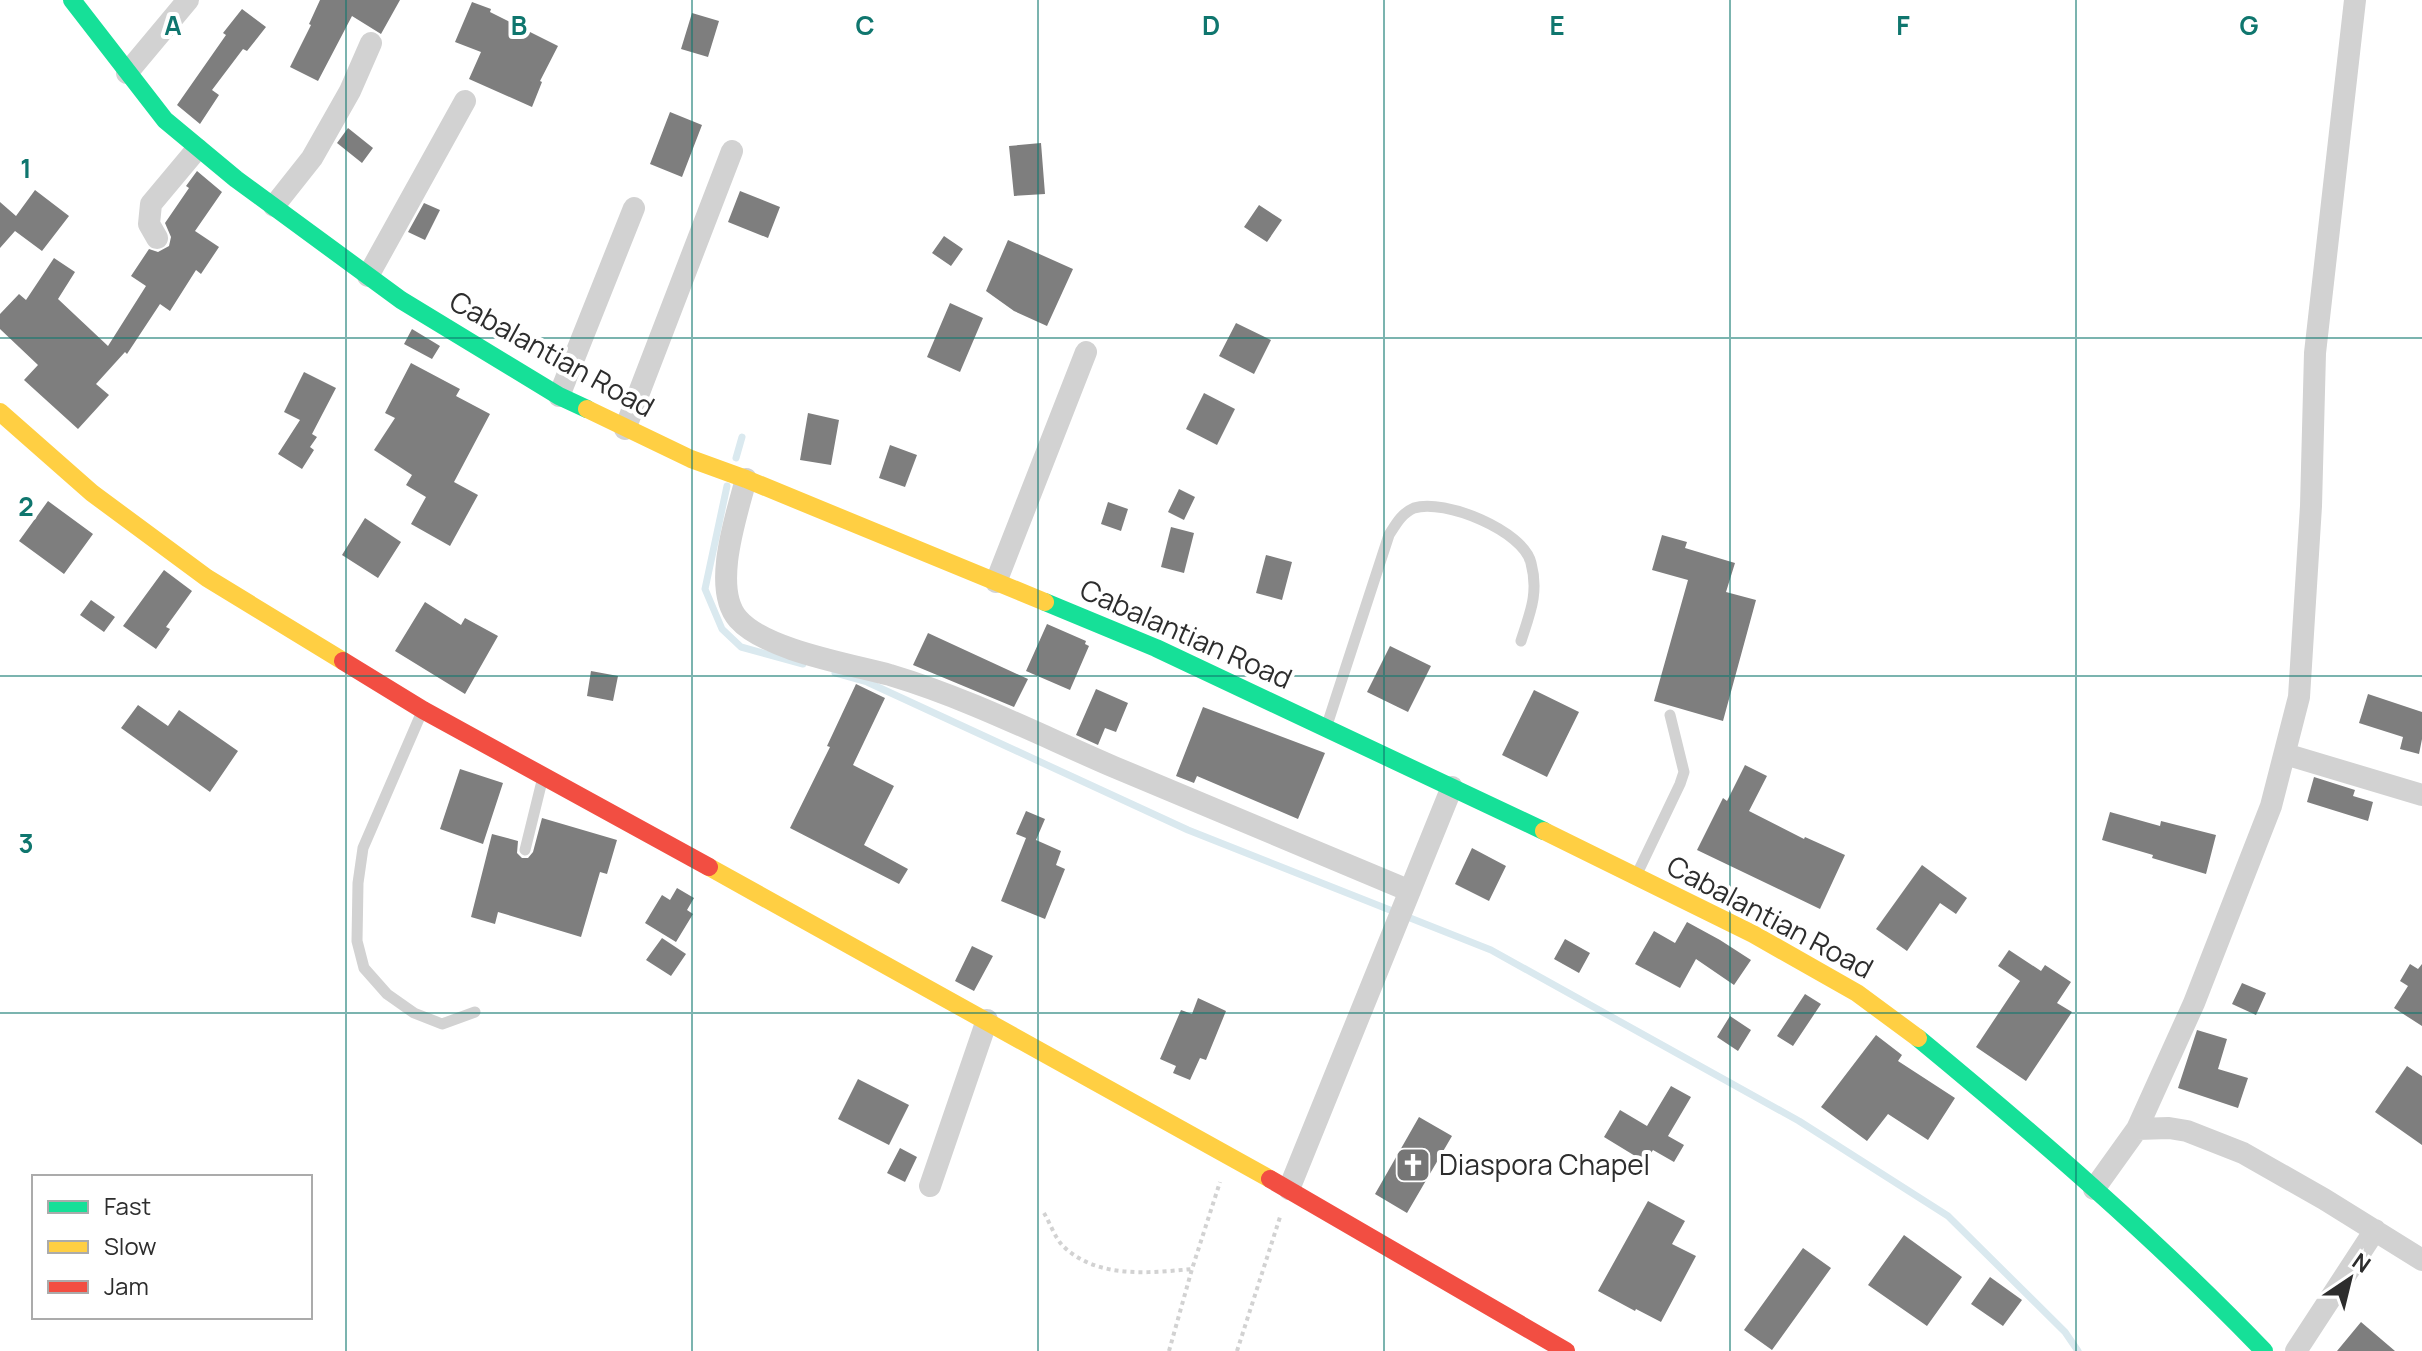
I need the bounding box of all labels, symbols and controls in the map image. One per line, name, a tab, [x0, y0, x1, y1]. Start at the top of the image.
text: A	[164, 7, 182, 43]
text: B	[511, 7, 527, 43]
text: C	[855, 7, 875, 43]
text: D	[1202, 7, 1220, 43]
text: E	[1549, 7, 1565, 43]
text: F	[1896, 7, 1910, 43]
text: G	[2239, 7, 2259, 43]
text: 1	[20, 150, 32, 186]
street label: Cabalantian Road	[443, 281, 662, 425]
text: 2	[18, 488, 34, 524]
street label: Cabalantian Road	[1074, 569, 1298, 697]
text: 3	[18, 825, 34, 861]
street label: Cabalantian Road	[1661, 846, 1880, 986]
place label: Diaspora Chapel	[1439, 1145, 1650, 1183]
church icon: Diaspora Chapel	[1394, 1146, 1432, 1184]
legend	[32, 1175, 312, 1319]
text: Fast	[104, 1189, 151, 1222]
text: Slow	[104, 1229, 157, 1262]
north arrow	[2310, 1239, 2390, 1319]
text: N	[2346, 1246, 2377, 1279]
text: Jam	[104, 1269, 149, 1302]

